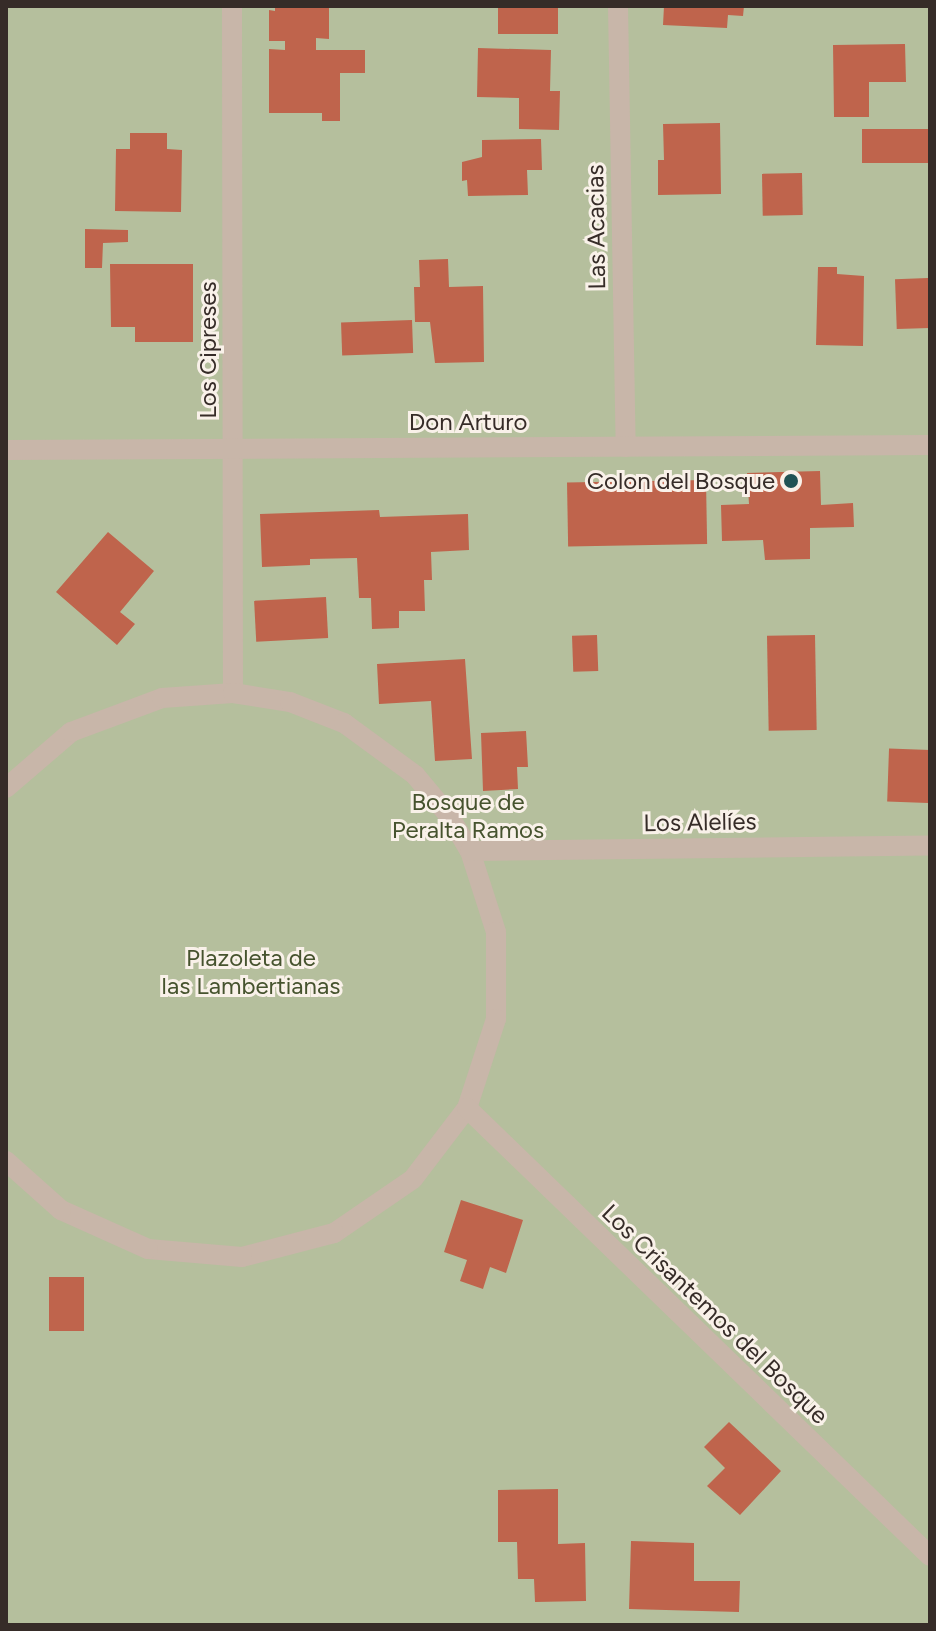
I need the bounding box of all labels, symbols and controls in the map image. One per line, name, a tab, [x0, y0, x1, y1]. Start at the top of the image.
street label: Las Acacias	[581, 164, 611, 290]
street label: Los Cipreses	[194, 281, 222, 419]
street label: Don Arturo	[409, 408, 527, 436]
place label: Colon del Bosque	[587, 467, 775, 495]
marker: Colon del Bosque	[782, 472, 800, 490]
park label: Bosque de Peralta Ramos	[392, 788, 544, 844]
street label: Los Alelíes	[643, 807, 757, 837]
park label: Plazoleta de las Lambertianas	[162, 944, 340, 1000]
street label: Los Crisantemos del Bosque	[596, 1198, 834, 1430]

